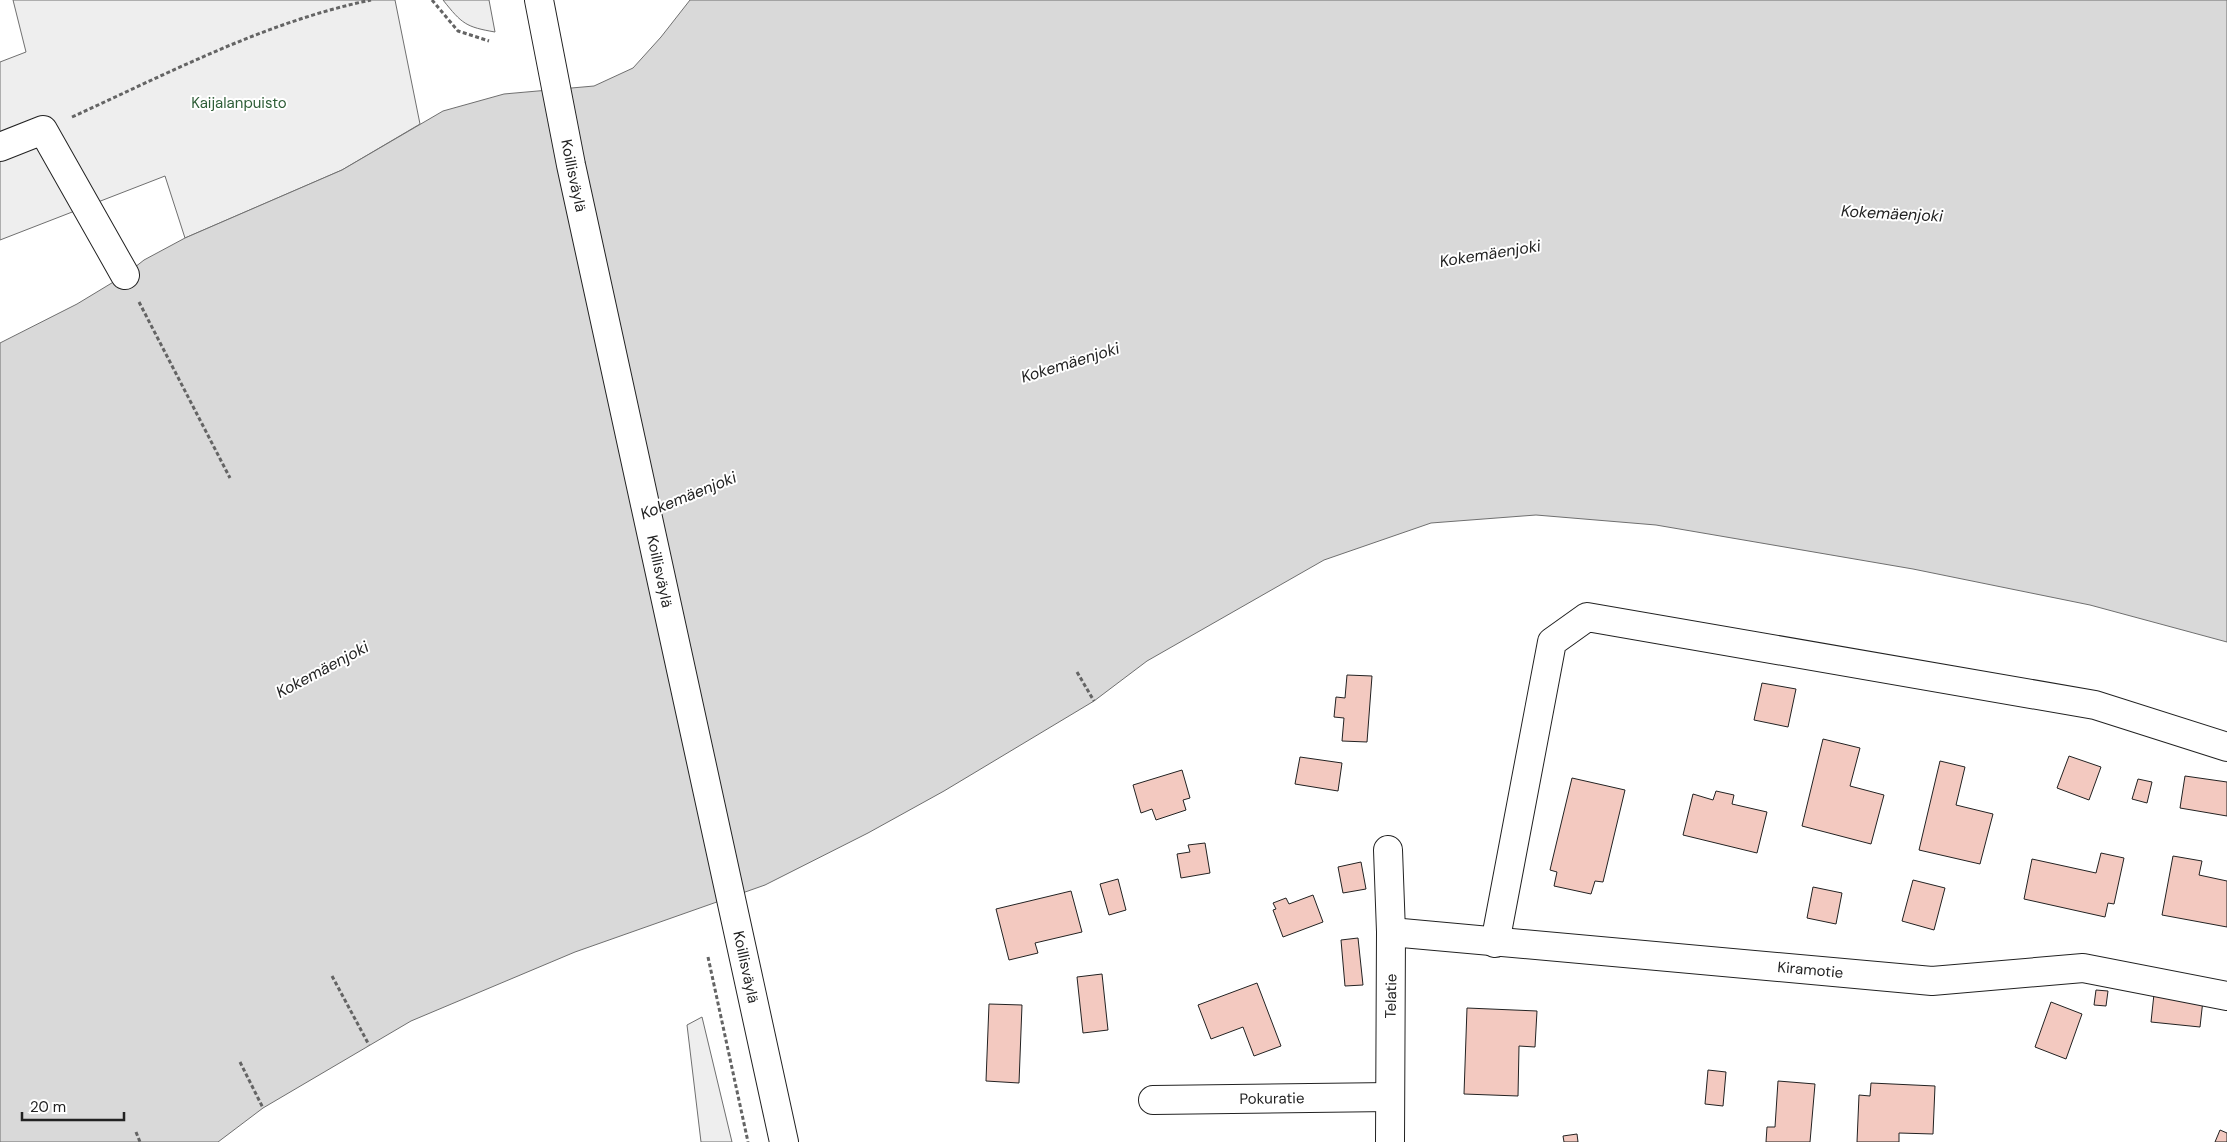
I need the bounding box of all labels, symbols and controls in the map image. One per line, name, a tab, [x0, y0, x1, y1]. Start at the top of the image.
park label: Kaijalanpuisto	[191, 93, 287, 113]
street label: Koillisväylä	[556, 138, 591, 214]
water label: Kokemäenjoki	[1841, 200, 1945, 227]
water label: Kokemäenjoki	[1438, 235, 1543, 272]
water label: Kokemäenjoki	[1018, 337, 1123, 387]
water label: Kokemäenjoki	[637, 466, 740, 524]
street label: Koillisväylä	[642, 533, 677, 609]
water label: Kokemäenjoki	[272, 636, 373, 703]
street label: Koillisväylä	[728, 929, 763, 1005]
street label: Kiramotie	[1776, 957, 1844, 983]
street label: Telatie	[1381, 973, 1401, 1019]
street label: Pokuratie	[1239, 1088, 1305, 1109]
scale bar	[22, 1090, 125, 1122]
text: 20 m	[30, 1097, 66, 1117]

